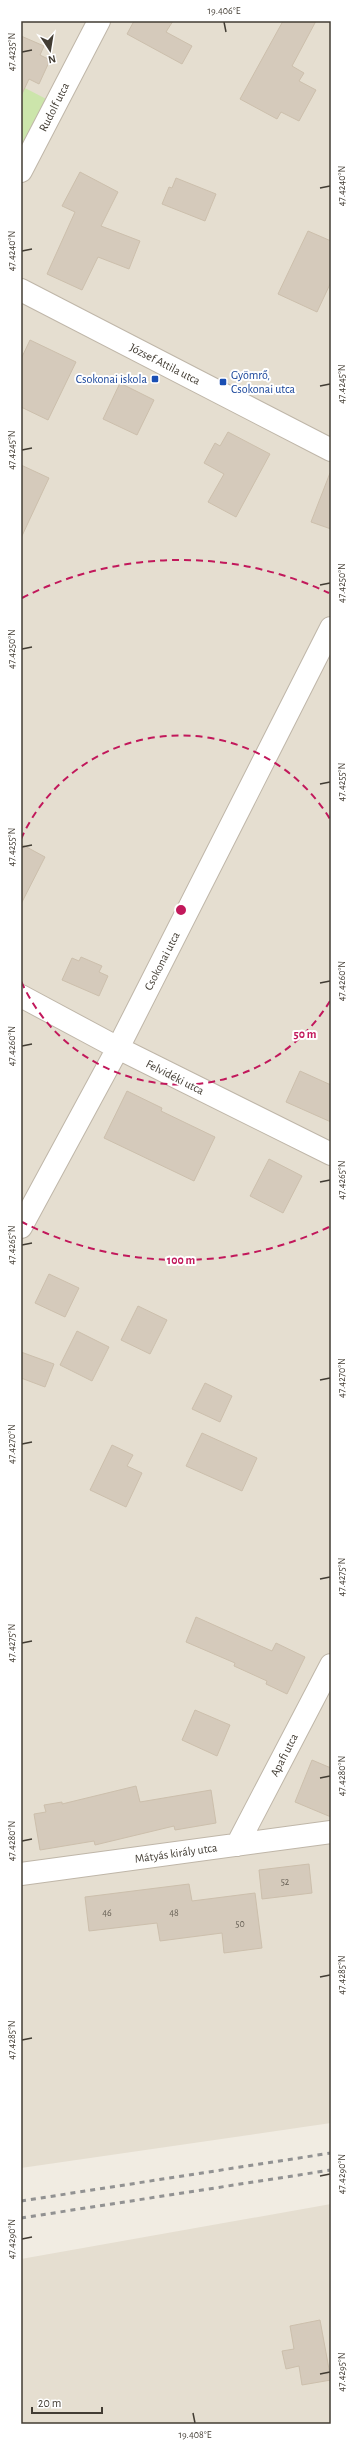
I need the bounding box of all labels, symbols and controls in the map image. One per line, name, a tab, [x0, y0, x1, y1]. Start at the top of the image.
text: 19.406°E	[208, 6, 241, 16]
north arrow	[30, 30, 70, 70]
text: 47.4235°N	[7, 33, 17, 71]
text: N	[47, 53, 57, 65]
street label: Rudolf utca	[37, 80, 72, 133]
text: 47.4240°N	[337, 166, 347, 206]
text: 47.4240°N	[7, 231, 17, 271]
street label: József Attila utca	[128, 341, 203, 387]
text: 47.4245°N	[337, 364, 347, 404]
place label: Gyömrő, Csokonai utca	[231, 369, 296, 395]
place label: Csokonai iskola	[76, 373, 147, 385]
marker: Csokonai iskola	[150, 374, 160, 384]
marker: Gyömrő, Csokonai utca	[218, 377, 228, 387]
text: 47.4245°N	[7, 430, 17, 470]
text: 47.4250°N	[337, 563, 347, 603]
text: 47.4250°N	[7, 629, 17, 669]
text: 47.4255°N	[337, 763, 347, 801]
text: 47.4255°N	[7, 828, 17, 866]
centre of rings	[174, 903, 188, 917]
street label: Csokonai utca	[142, 929, 182, 992]
text: 47.4260°N	[337, 961, 347, 1001]
text: 47.4260°N	[7, 1026, 17, 1066]
text: 50 m	[294, 1028, 317, 1040]
street label: Felvidéki utca	[144, 1057, 206, 1097]
text: 47.4265°N	[337, 1160, 347, 1200]
text: 47.4265°N	[7, 1225, 17, 1265]
text: 100 m	[167, 1254, 195, 1266]
text: 47.4270°N	[337, 1358, 347, 1398]
text: 47.4270°N	[7, 1424, 17, 1464]
text: 47.4275°N	[337, 1558, 347, 1596]
text: 47.4275°N	[7, 1624, 17, 1662]
street label: Apafi utca	[268, 1731, 300, 1779]
text: 47.4280°N	[337, 1756, 347, 1796]
text: 47.4280°N	[7, 1821, 17, 1861]
street label: Mátyás király utca	[134, 1841, 219, 1866]
house number: 52	[281, 1877, 290, 1887]
house number: 46	[102, 1908, 112, 1918]
house number: 48	[169, 1908, 179, 1918]
house number: 50	[235, 1919, 245, 1929]
text: 47.4285°N	[337, 1955, 347, 1995]
text: 47.4285°N	[7, 2020, 17, 2060]
text: 47.4290°N	[337, 2154, 347, 2194]
text: 47.4290°N	[7, 2219, 17, 2259]
text: 47.4295°N	[337, 2352, 347, 2392]
scale bar	[32, 2389, 102, 2415]
text: 20 m	[38, 2397, 61, 2409]
text: 19.408°E	[178, 2430, 212, 2440]

